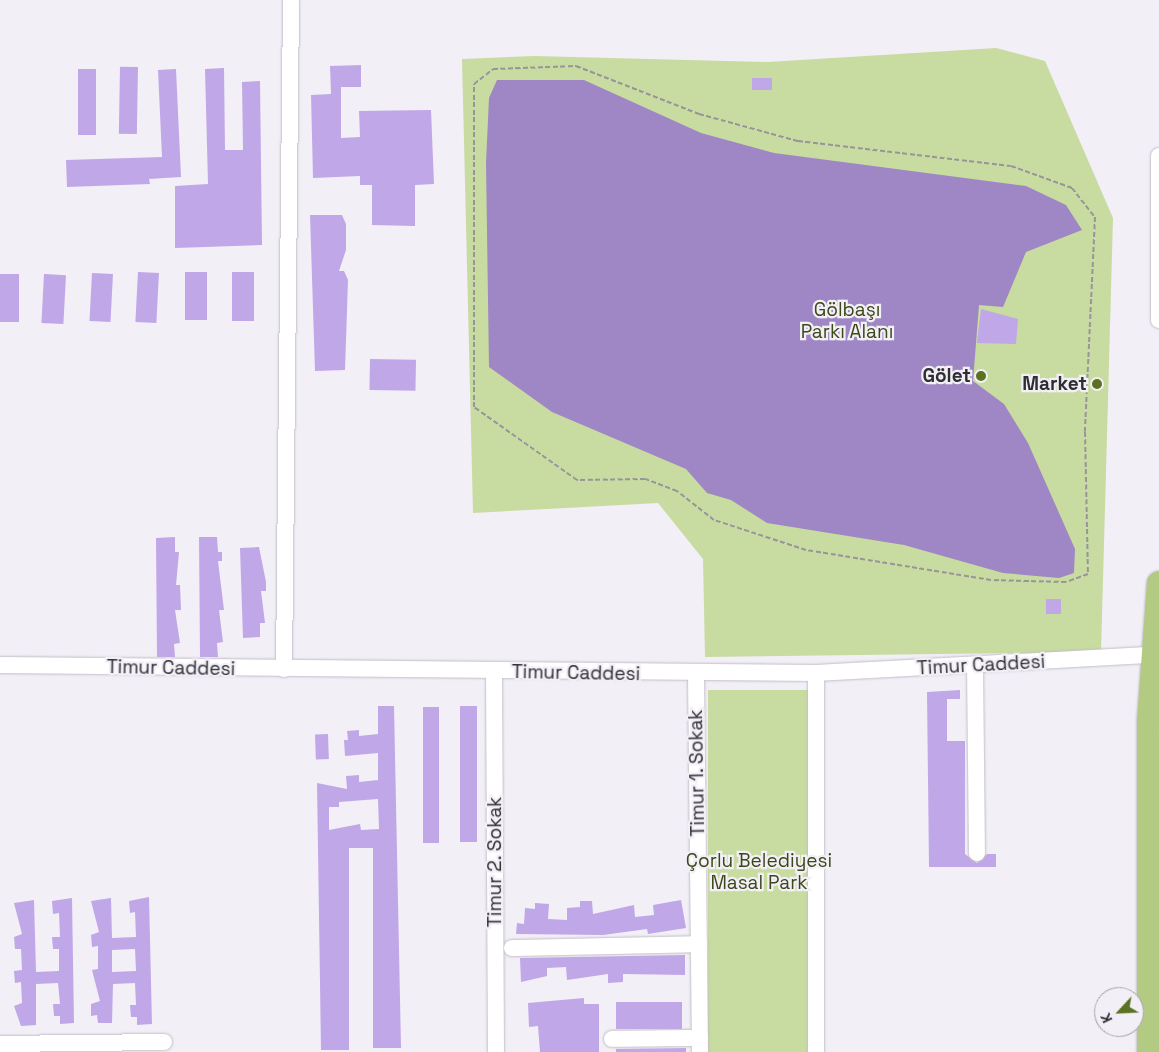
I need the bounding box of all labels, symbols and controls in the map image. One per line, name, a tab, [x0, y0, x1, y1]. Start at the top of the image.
park label: Gölbaşı Parkı Alanı	[801, 299, 893, 343]
place label: Gölet	[922, 365, 971, 387]
marker: Gölet	[975, 370, 987, 382]
place label: Market	[1022, 373, 1087, 395]
marker: Market	[1091, 378, 1103, 390]
street label: Timur Caddesi	[916, 650, 1046, 680]
street label: Timur Caddesi	[106, 655, 236, 681]
street label: Timur Caddesi	[511, 660, 641, 686]
street label: Timur 1. Sokak	[684, 709, 710, 837]
street label: Timur 2. Sokak	[484, 796, 506, 928]
park label: Çorlu Belediyesi Masal Park	[686, 850, 832, 894]
north arrow	[1094, 987, 1144, 1037]
text: K	[1096, 1010, 1116, 1026]

